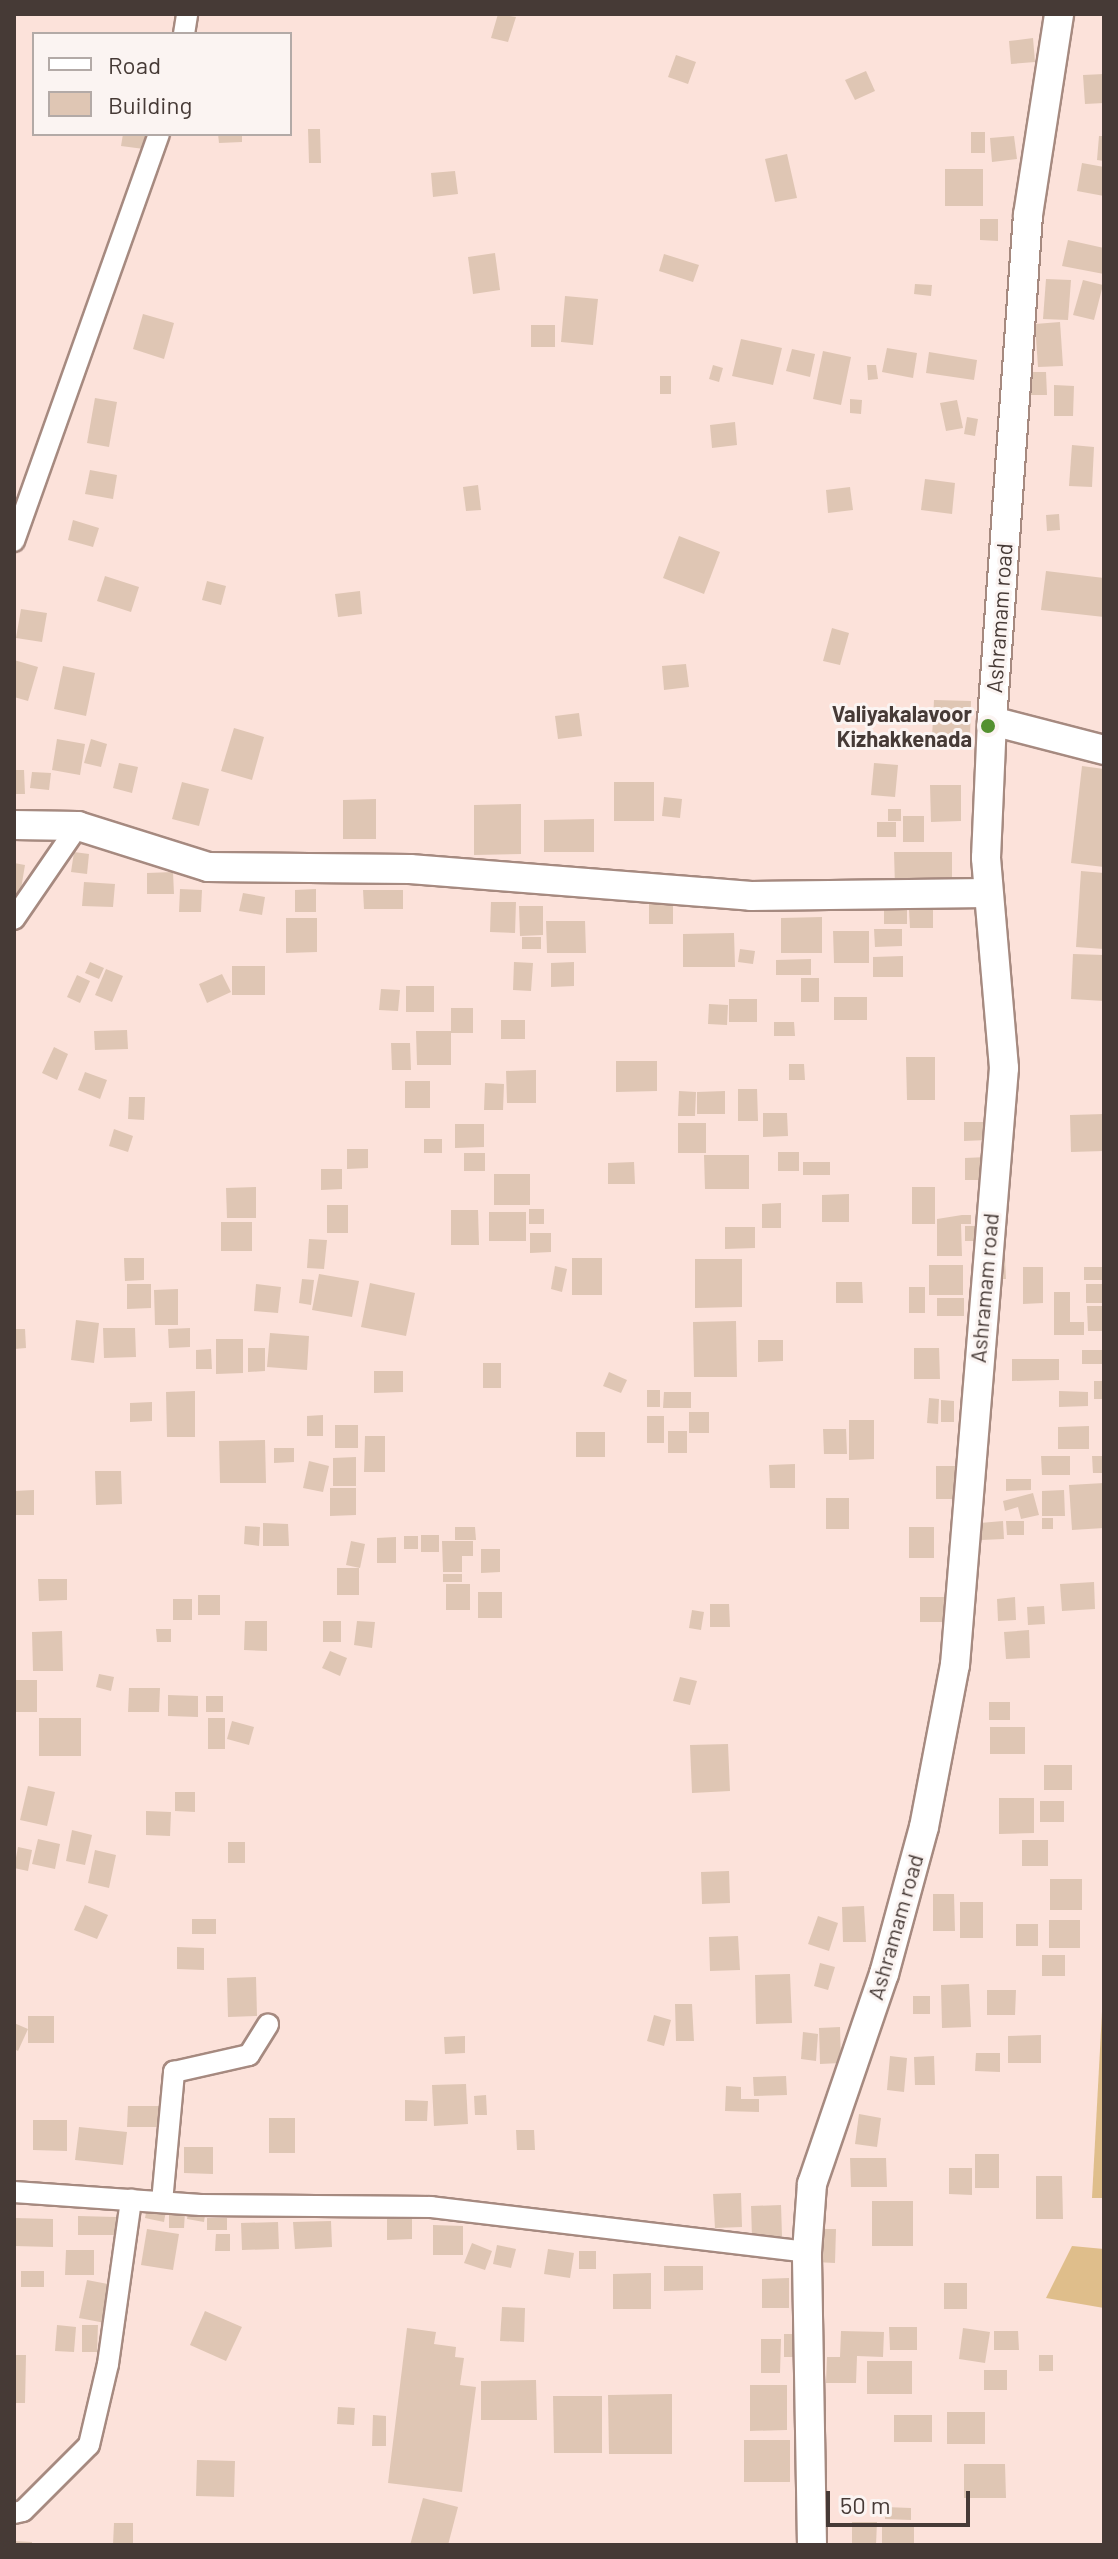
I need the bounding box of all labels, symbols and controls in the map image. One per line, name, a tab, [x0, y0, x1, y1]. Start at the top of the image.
legend	[32, 32, 292, 136]
text: Road	[108, 50, 161, 79]
text: Building	[108, 90, 192, 119]
street label: Ashramam road	[981, 542, 1017, 694]
place label: Valiyakalavoor Kizhakkenada	[832, 700, 972, 752]
marker: Valiyakalavoor Kizhakkenada	[979, 717, 997, 735]
street label: Ashramam road	[964, 1212, 1004, 1364]
street label: Ashramam road	[862, 1851, 928, 2003]
scale bar	[830, 2475, 974, 2525]
text: 50 m	[840, 2490, 891, 2519]

